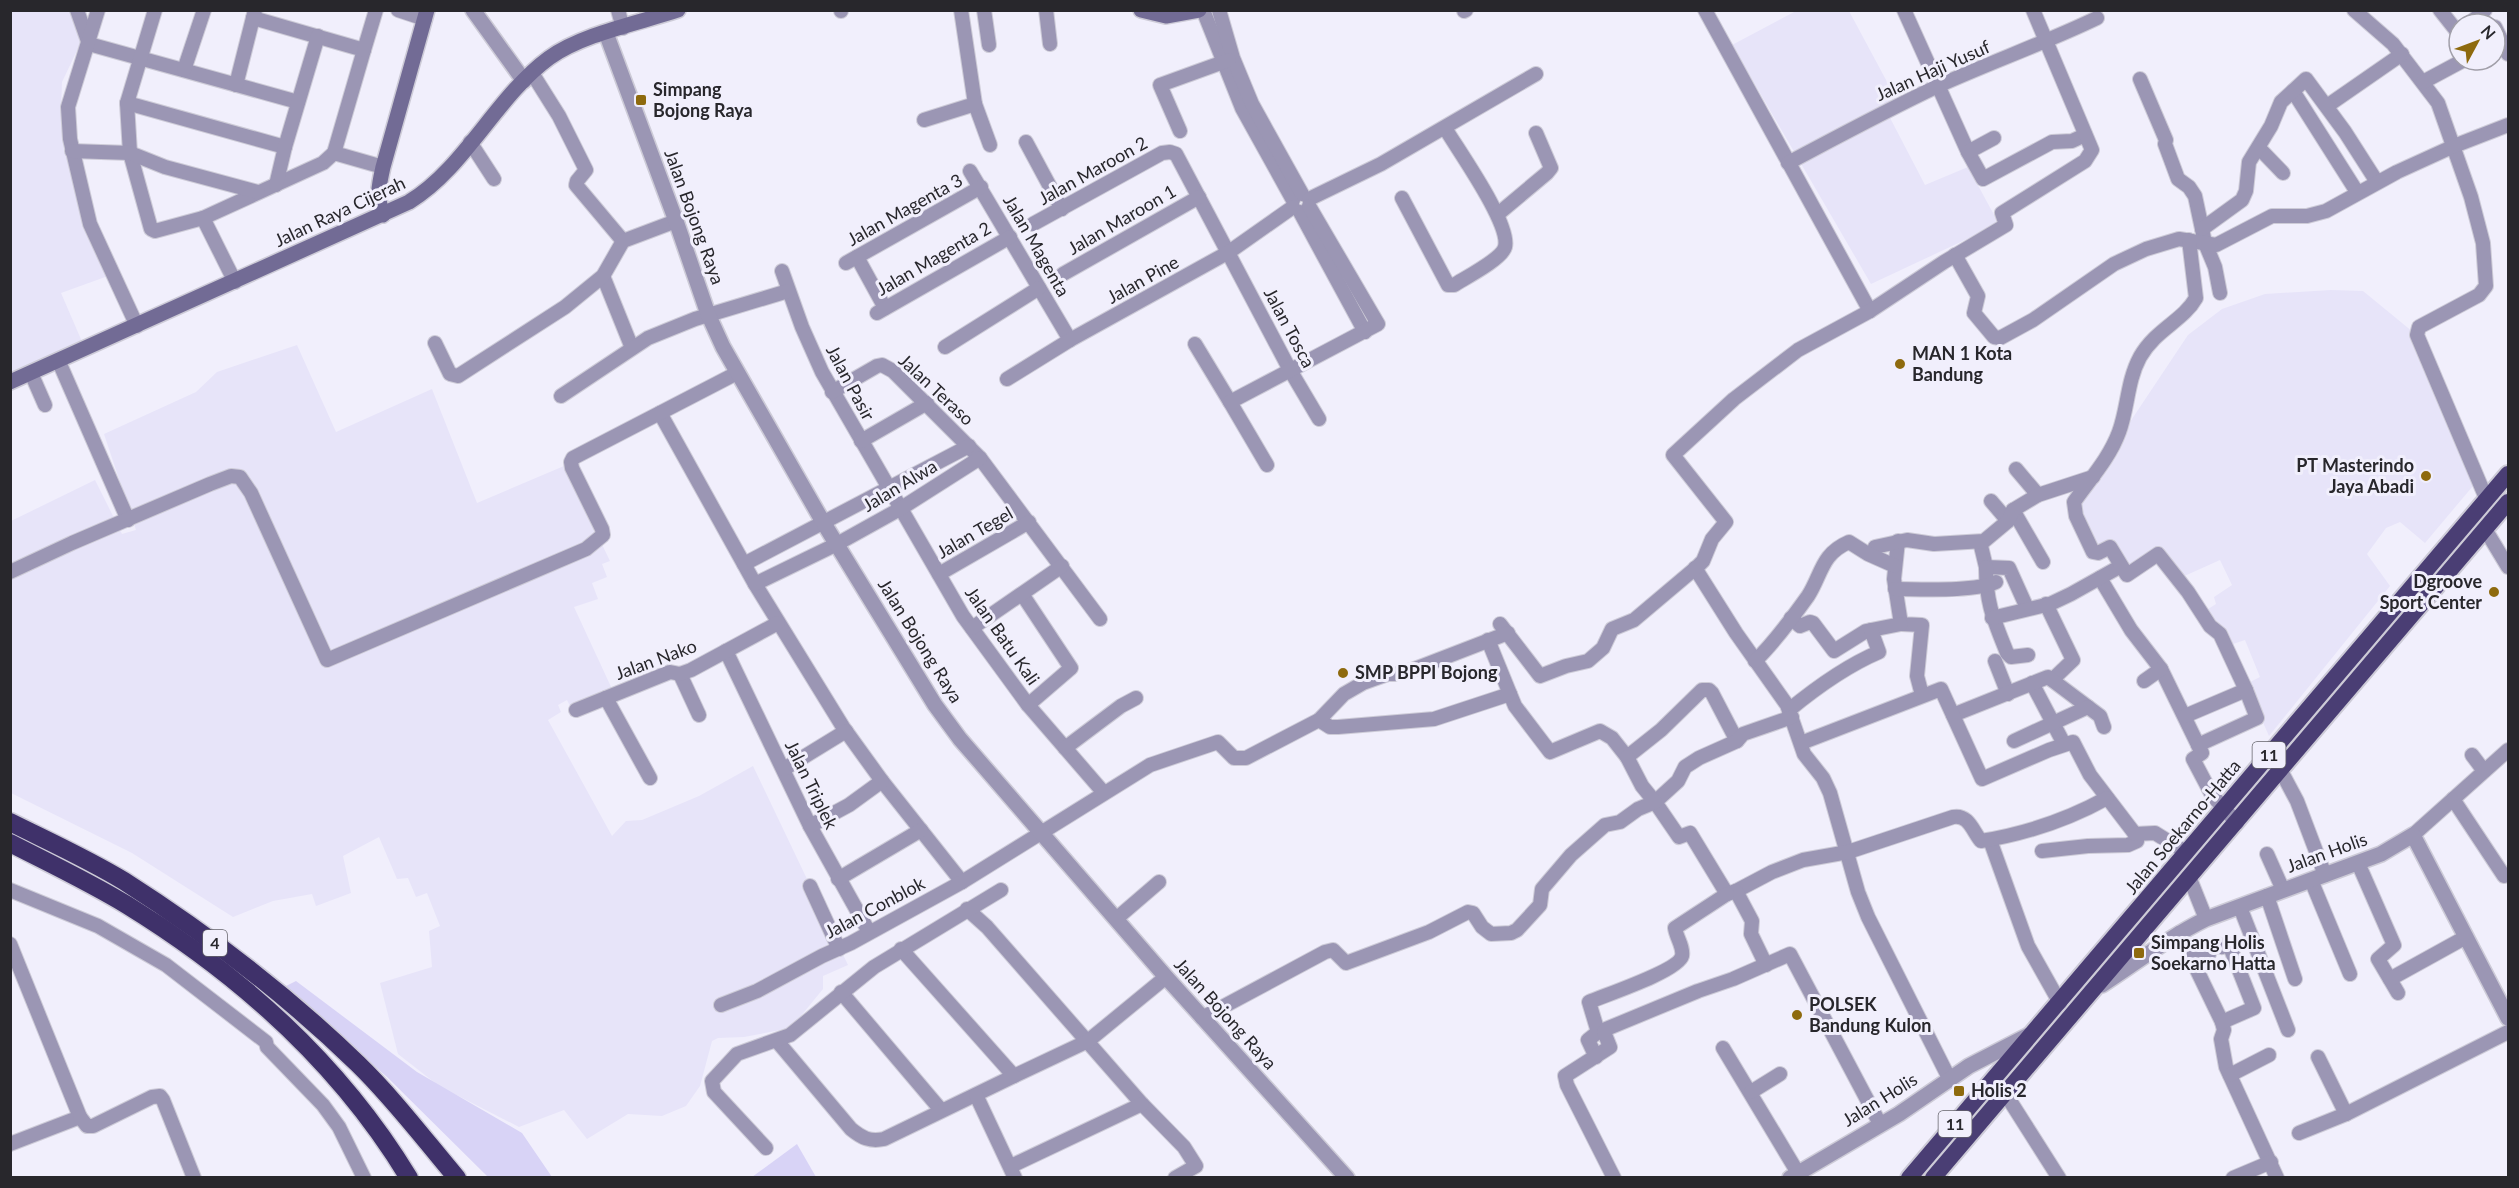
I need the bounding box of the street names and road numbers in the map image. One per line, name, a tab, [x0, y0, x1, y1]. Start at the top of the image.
street label: Jalan Haji Yusuf	[1872, 35, 1994, 105]
street label: Jalan Maroon 2	[1034, 131, 1151, 209]
street label: Jalan Bojong Raya	[660, 146, 730, 287]
street label: Jalan Magenta 3	[843, 168, 966, 250]
street label: Jalan Raya Cijerah	[271, 171, 409, 251]
street label: Jalan Maroon 1	[1064, 179, 1179, 259]
street label: Jalan Magenta	[999, 191, 1075, 300]
street label: Jalan Magenta 2	[872, 216, 995, 300]
street label: Jalan Pine	[1103, 250, 1182, 308]
street label: Jalan Tosca	[1260, 284, 1320, 371]
street label: Jalan Pasir	[822, 341, 880, 424]
street label: Jalan Teraso	[895, 349, 979, 430]
street label: Jalan Alwa	[858, 454, 941, 516]
street label: Jalan Tegel	[932, 502, 1017, 563]
street label: Jalan Bojong Raya	[874, 574, 968, 707]
street label: Jalan Batu Kali	[961, 582, 1045, 689]
street label: Jalan Nako	[612, 634, 699, 684]
street label: Jalan Triplek	[781, 737, 843, 833]
road number: 11	[2252, 742, 2286, 768]
street label: Jalan Soekarno-Hatta	[2120, 755, 2245, 898]
street label: Jalan Holis	[2283, 827, 2370, 877]
street label: Jalan Conblok	[821, 871, 929, 943]
road number: 4	[203, 930, 227, 956]
street label: Jalan Bojong Raya	[1170, 953, 1281, 1074]
street label: Jalan Holis	[1838, 1067, 1921, 1131]
road number: 11	[1938, 1111, 1972, 1137]

